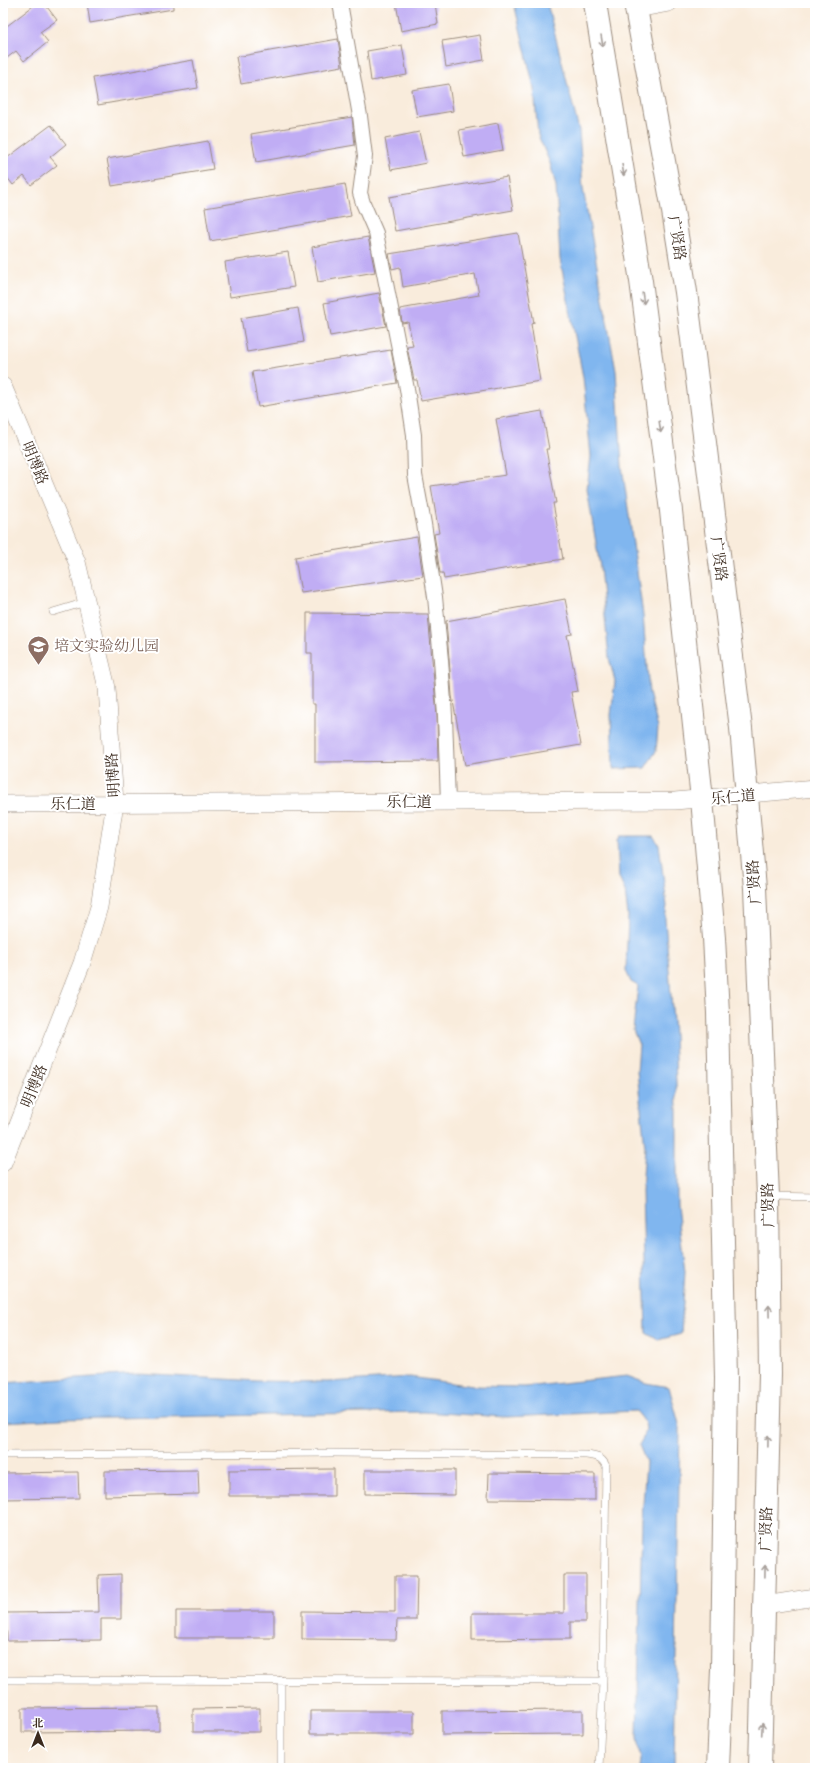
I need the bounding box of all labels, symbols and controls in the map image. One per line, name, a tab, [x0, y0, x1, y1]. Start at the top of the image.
one-way arrow	[598, 35, 606, 48]
one-way arrow	[619, 163, 627, 176]
street label: 广贤路	[665, 214, 689, 262]
one-way arrow	[639, 291, 647, 304]
one-way arrow	[656, 420, 664, 433]
street label: 明博路	[18, 439, 52, 487]
street label: 广贤路	[707, 536, 731, 582]
school or university icon: 培文实验幼儿园	[25, 633, 51, 666]
place label: 培文实验幼儿园	[54, 637, 159, 655]
street label: 明博路	[102, 752, 124, 798]
street label: 乐仁道	[710, 786, 756, 808]
street label: 乐仁道	[386, 793, 432, 811]
street label: 乐仁道	[50, 795, 96, 813]
street label: 广贤路	[743, 859, 765, 905]
street label: 明博路	[17, 1062, 51, 1110]
street label: 广贤路	[759, 1182, 777, 1228]
one-way arrow	[765, 1305, 773, 1318]
one-way arrow	[764, 1435, 772, 1448]
street label: 广贤路	[757, 1506, 775, 1552]
one-way arrow	[762, 1565, 769, 1578]
north arrow	[18, 1713, 58, 1753]
text: 北	[33, 1717, 44, 1730]
one-way arrow	[758, 1723, 766, 1736]

